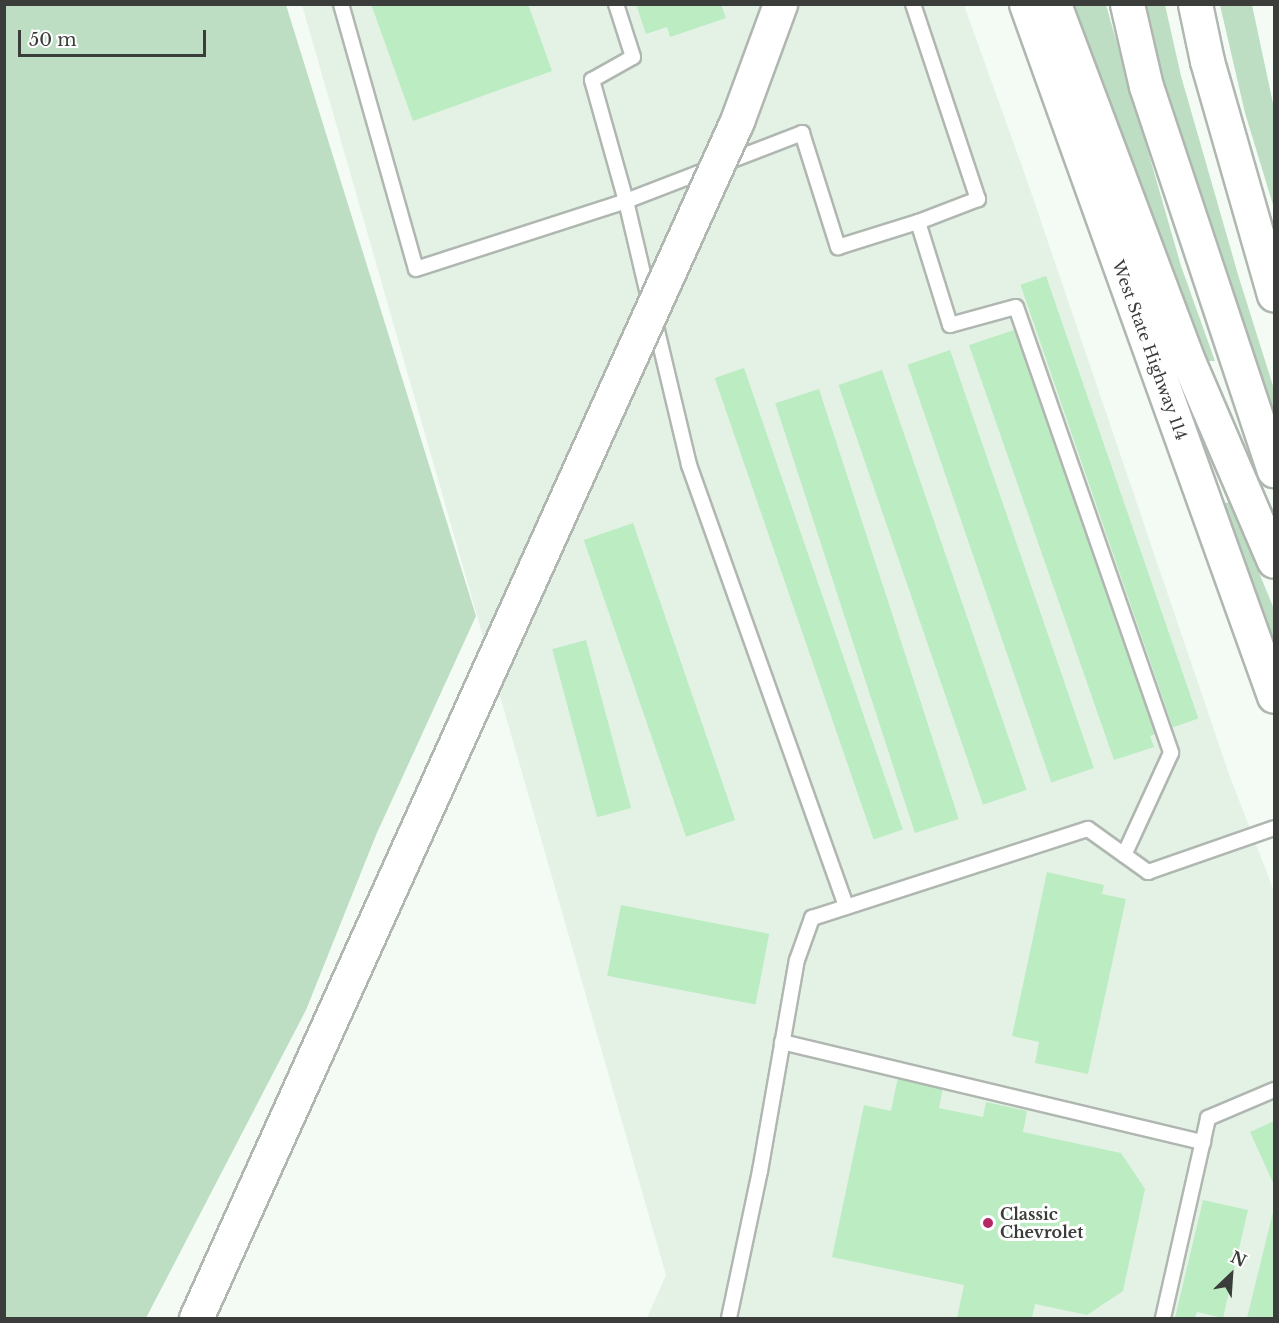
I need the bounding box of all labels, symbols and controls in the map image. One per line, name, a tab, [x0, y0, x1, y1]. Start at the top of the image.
scale bar	[21, 18, 208, 56]
text: 50 m	[29, 29, 77, 51]
street label: West State Highway 114	[1108, 257, 1192, 443]
place label: Classic Chevrolet	[1000, 1204, 1083, 1242]
marker: Classic Chevrolet	[981, 1216, 995, 1230]
north arrow	[1201, 1245, 1261, 1305]
text: N	[1228, 1246, 1250, 1271]

